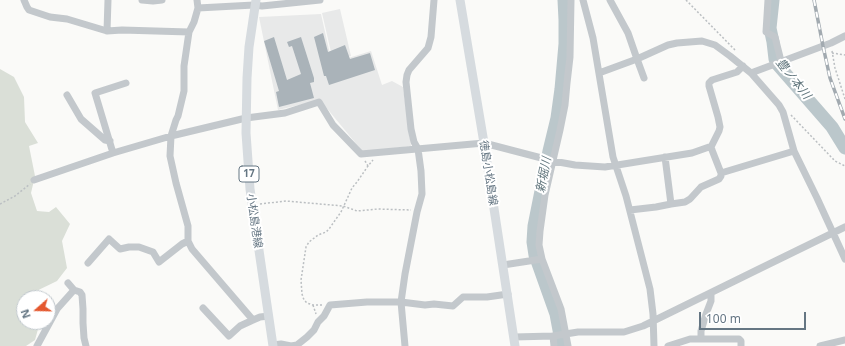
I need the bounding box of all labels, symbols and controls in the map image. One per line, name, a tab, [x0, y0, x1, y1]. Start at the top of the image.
water label: 豊ノ本川	[773, 56, 813, 102]
street label: 徳島小松島線	[476, 139, 500, 207]
water label: 新堀川	[533, 156, 555, 194]
road number: 17	[239, 166, 259, 182]
street label: 小松島港線	[244, 193, 264, 249]
north arrow	[16, 290, 56, 330]
scale bar	[701, 304, 808, 330]
text: N	[17, 307, 34, 321]
text: 100 m	[706, 310, 741, 327]

